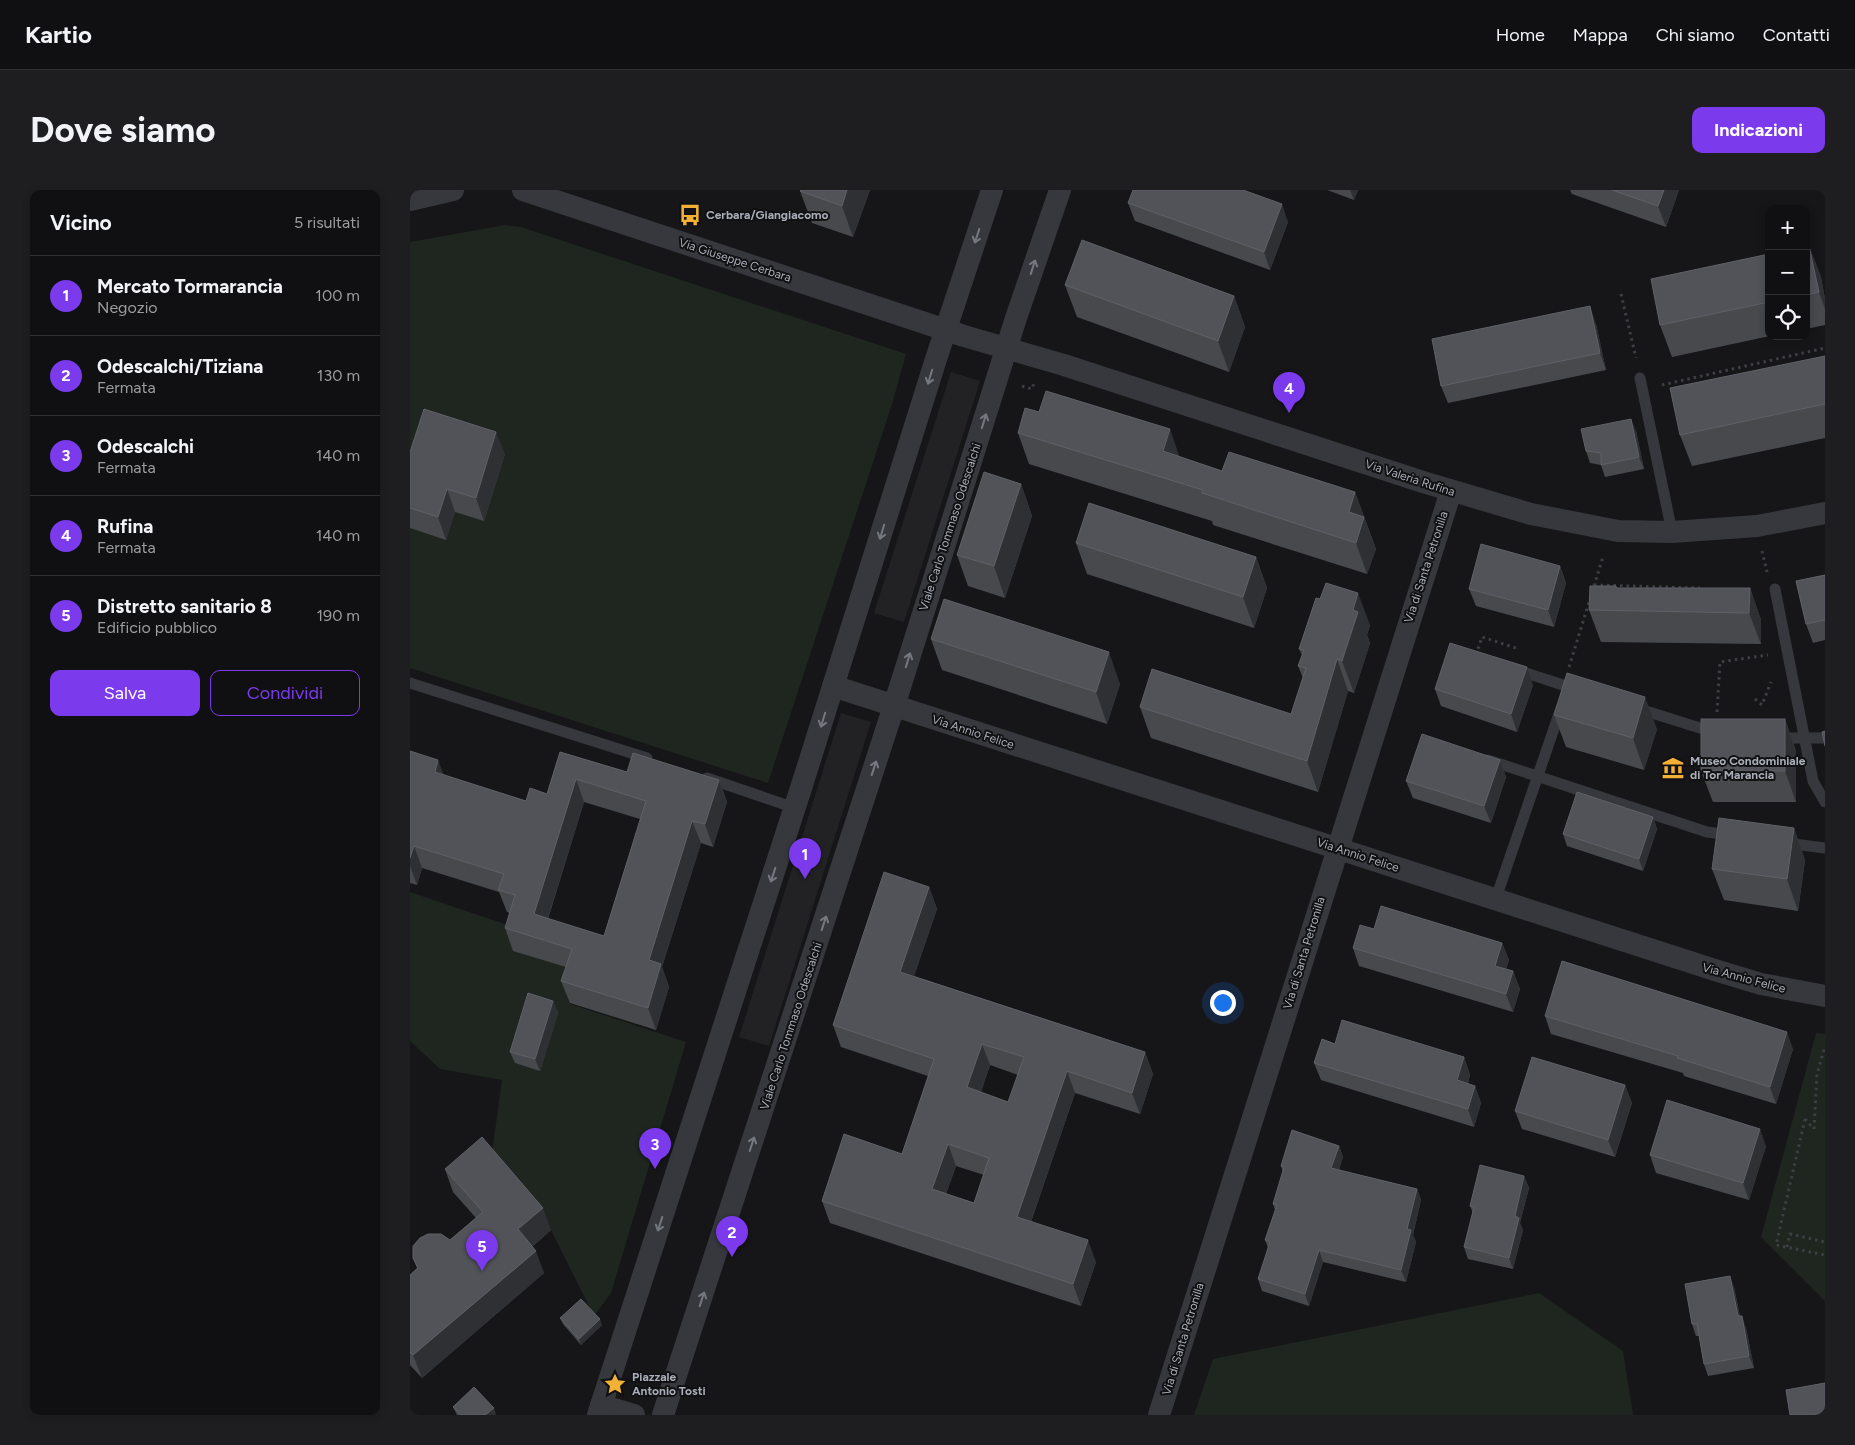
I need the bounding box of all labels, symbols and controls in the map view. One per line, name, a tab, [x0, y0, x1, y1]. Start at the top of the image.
text: Kartio	[25, 20, 92, 49]
text: Home	[1496, 24, 1545, 46]
text: Mappa	[1573, 24, 1628, 46]
text: Chi siamo	[1656, 24, 1735, 46]
text: Contatti	[1763, 24, 1830, 46]
button: Indicazioni	[1692, 107, 1825, 153]
text: Dove siamo	[30, 109, 216, 151]
bus stop icon: Cerbara/Giangiacomo	[677, 202, 703, 228]
map controls	[1765, 205, 1810, 340]
button: +	[1765, 205, 1810, 250]
place label: Cerbara/Giangiacomo	[706, 208, 829, 222]
text: Vicino	[50, 210, 112, 235]
text: 5 risultati	[294, 213, 360, 232]
one-way arrow	[971, 228, 981, 244]
street label: Via Giuseppe Cerbara	[677, 235, 793, 285]
button: −	[1765, 250, 1810, 295]
one-way arrow	[1029, 259, 1038, 275]
text: Mercato Tormarancia	[97, 275, 283, 298]
text: 1	[63, 286, 69, 305]
text: 100 m	[315, 286, 360, 305]
button: locate	[1765, 295, 1810, 340]
text: Negozio	[97, 298, 158, 317]
text: Odescalchi/Tiziana	[97, 355, 263, 378]
text: 2	[61, 366, 71, 385]
text: 130 m	[317, 366, 360, 385]
one-way arrow	[925, 368, 935, 384]
pin: 4	[1273, 372, 1305, 413]
text: Fermata	[97, 378, 156, 397]
one-way arrow	[979, 414, 989, 430]
text: Odescalchi	[97, 435, 194, 458]
street label: Viale Carlo Tommaso Odescalchi	[916, 441, 984, 613]
text: 3	[62, 446, 70, 465]
text: 140 m	[316, 446, 360, 465]
street label: Via Valeria Rufina	[1363, 457, 1457, 499]
text: Fermata	[97, 458, 156, 477]
street label: Via di Santa Petronilla	[1401, 509, 1451, 625]
text: Rufina	[97, 515, 153, 538]
one-way arrow	[877, 524, 887, 540]
text: 4	[61, 526, 71, 545]
text: 140 m	[316, 526, 360, 545]
text: Fermata	[97, 538, 156, 557]
text: Distretto sanitario 8	[97, 595, 272, 618]
text: 5	[61, 606, 71, 625]
text: 190 m	[317, 606, 360, 625]
text: Edificio pubblico	[97, 618, 217, 637]
one-way arrow	[904, 652, 914, 668]
button: Salva	[50, 670, 200, 716]
button: Condividi	[210, 670, 360, 716]
one-way arrow	[817, 712, 827, 728]
street label: Via Annio Felice	[930, 712, 1016, 752]
place label: Museo Condominiale di Tor Marancia	[1690, 754, 1806, 782]
museum icon: Museo Condominiale di Tor Marancia	[1660, 755, 1686, 781]
one-way arrow	[870, 761, 879, 777]
street label: Via Annio Felice	[1315, 835, 1401, 875]
pin: 1	[789, 838, 821, 879]
one-way arrow	[768, 867, 777, 882]
street label: Via di Santa Petronilla	[1280, 895, 1328, 1011]
one-way arrow	[820, 916, 829, 931]
street label: Viale Carlo Tommaso Odescalchi	[757, 940, 825, 1112]
street label: Via Annio Felice	[1701, 960, 1788, 996]
your location	[1210, 990, 1236, 1016]
pin: 3	[639, 1128, 671, 1169]
one-way arrow	[748, 1137, 757, 1153]
one-way arrow	[654, 1216, 664, 1232]
pin: 2	[716, 1216, 748, 1257]
pin: 5	[466, 1230, 498, 1271]
street label: Via di Santa Petronilla	[1159, 1281, 1207, 1397]
one-way arrow	[697, 1291, 707, 1307]
place label: Piazzale Antonio Tosti	[632, 1370, 706, 1398]
place icon: Piazzale Antonio Tosti	[602, 1371, 628, 1397]

